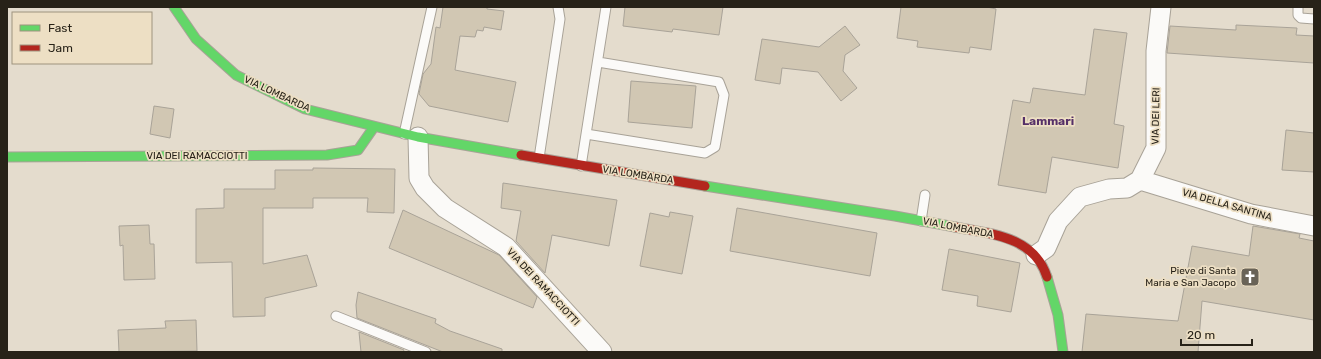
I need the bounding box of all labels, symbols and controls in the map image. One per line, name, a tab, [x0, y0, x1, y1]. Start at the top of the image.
legend	[12, 12, 152, 64]
text: Fast	[48, 21, 72, 35]
text: Jam	[48, 41, 73, 55]
street label: VIA LOMBARDA	[242, 73, 312, 115]
street label: VIA DEI LERI	[1150, 87, 1162, 145]
district label: Lammari	[1022, 114, 1074, 128]
street label: VIA DEI RAMACCIOTTI	[146, 150, 248, 162]
street label: VIA LOMBARDA	[602, 163, 675, 187]
street label: VIA DELLA SANTINA	[1181, 186, 1274, 224]
street label: VIA LOMBARDA	[922, 215, 995, 241]
street label: VIA DEI RAMACCIOTTI	[504, 246, 582, 328]
place label: Pieve di Santa Maria e San Jacopo	[1145, 265, 1236, 289]
church icon: Pieve di Santa Maria e San Jacopo	[1239, 266, 1261, 288]
scale bar	[1181, 321, 1252, 347]
text: 20 m	[1187, 328, 1215, 342]

